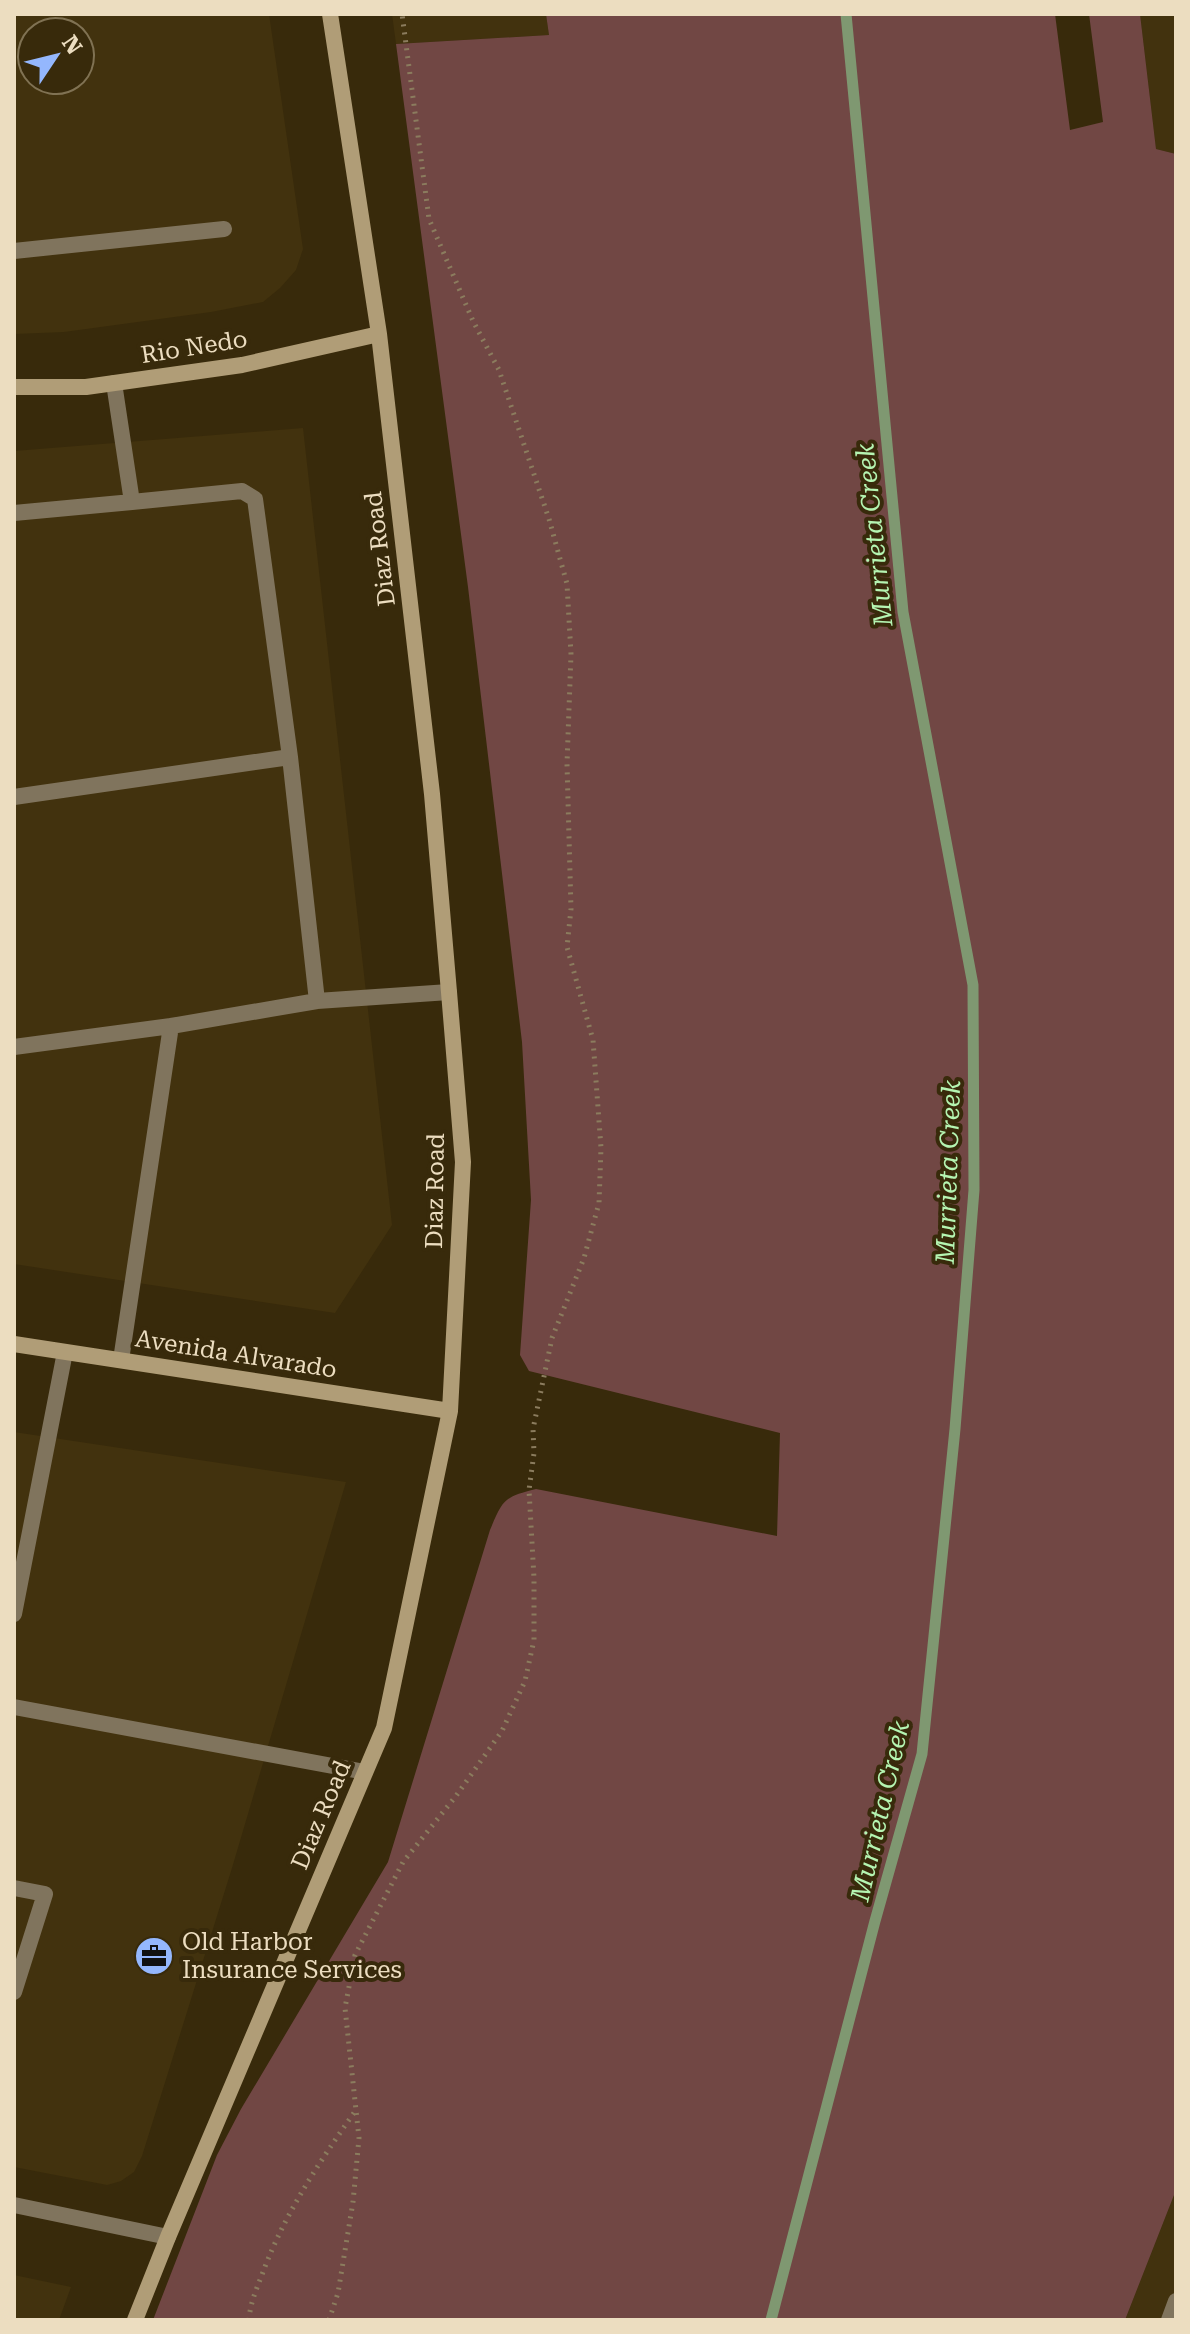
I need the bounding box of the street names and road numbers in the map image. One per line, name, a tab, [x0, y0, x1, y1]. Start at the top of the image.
street label: Rio Nedo	[139, 325, 249, 369]
street label: Diaz Road	[359, 490, 401, 608]
street label: Diaz Road	[420, 1133, 450, 1249]
street label: Avenida Alvarado	[133, 1324, 339, 1384]
street label: Diaz Road	[286, 1756, 356, 1874]

